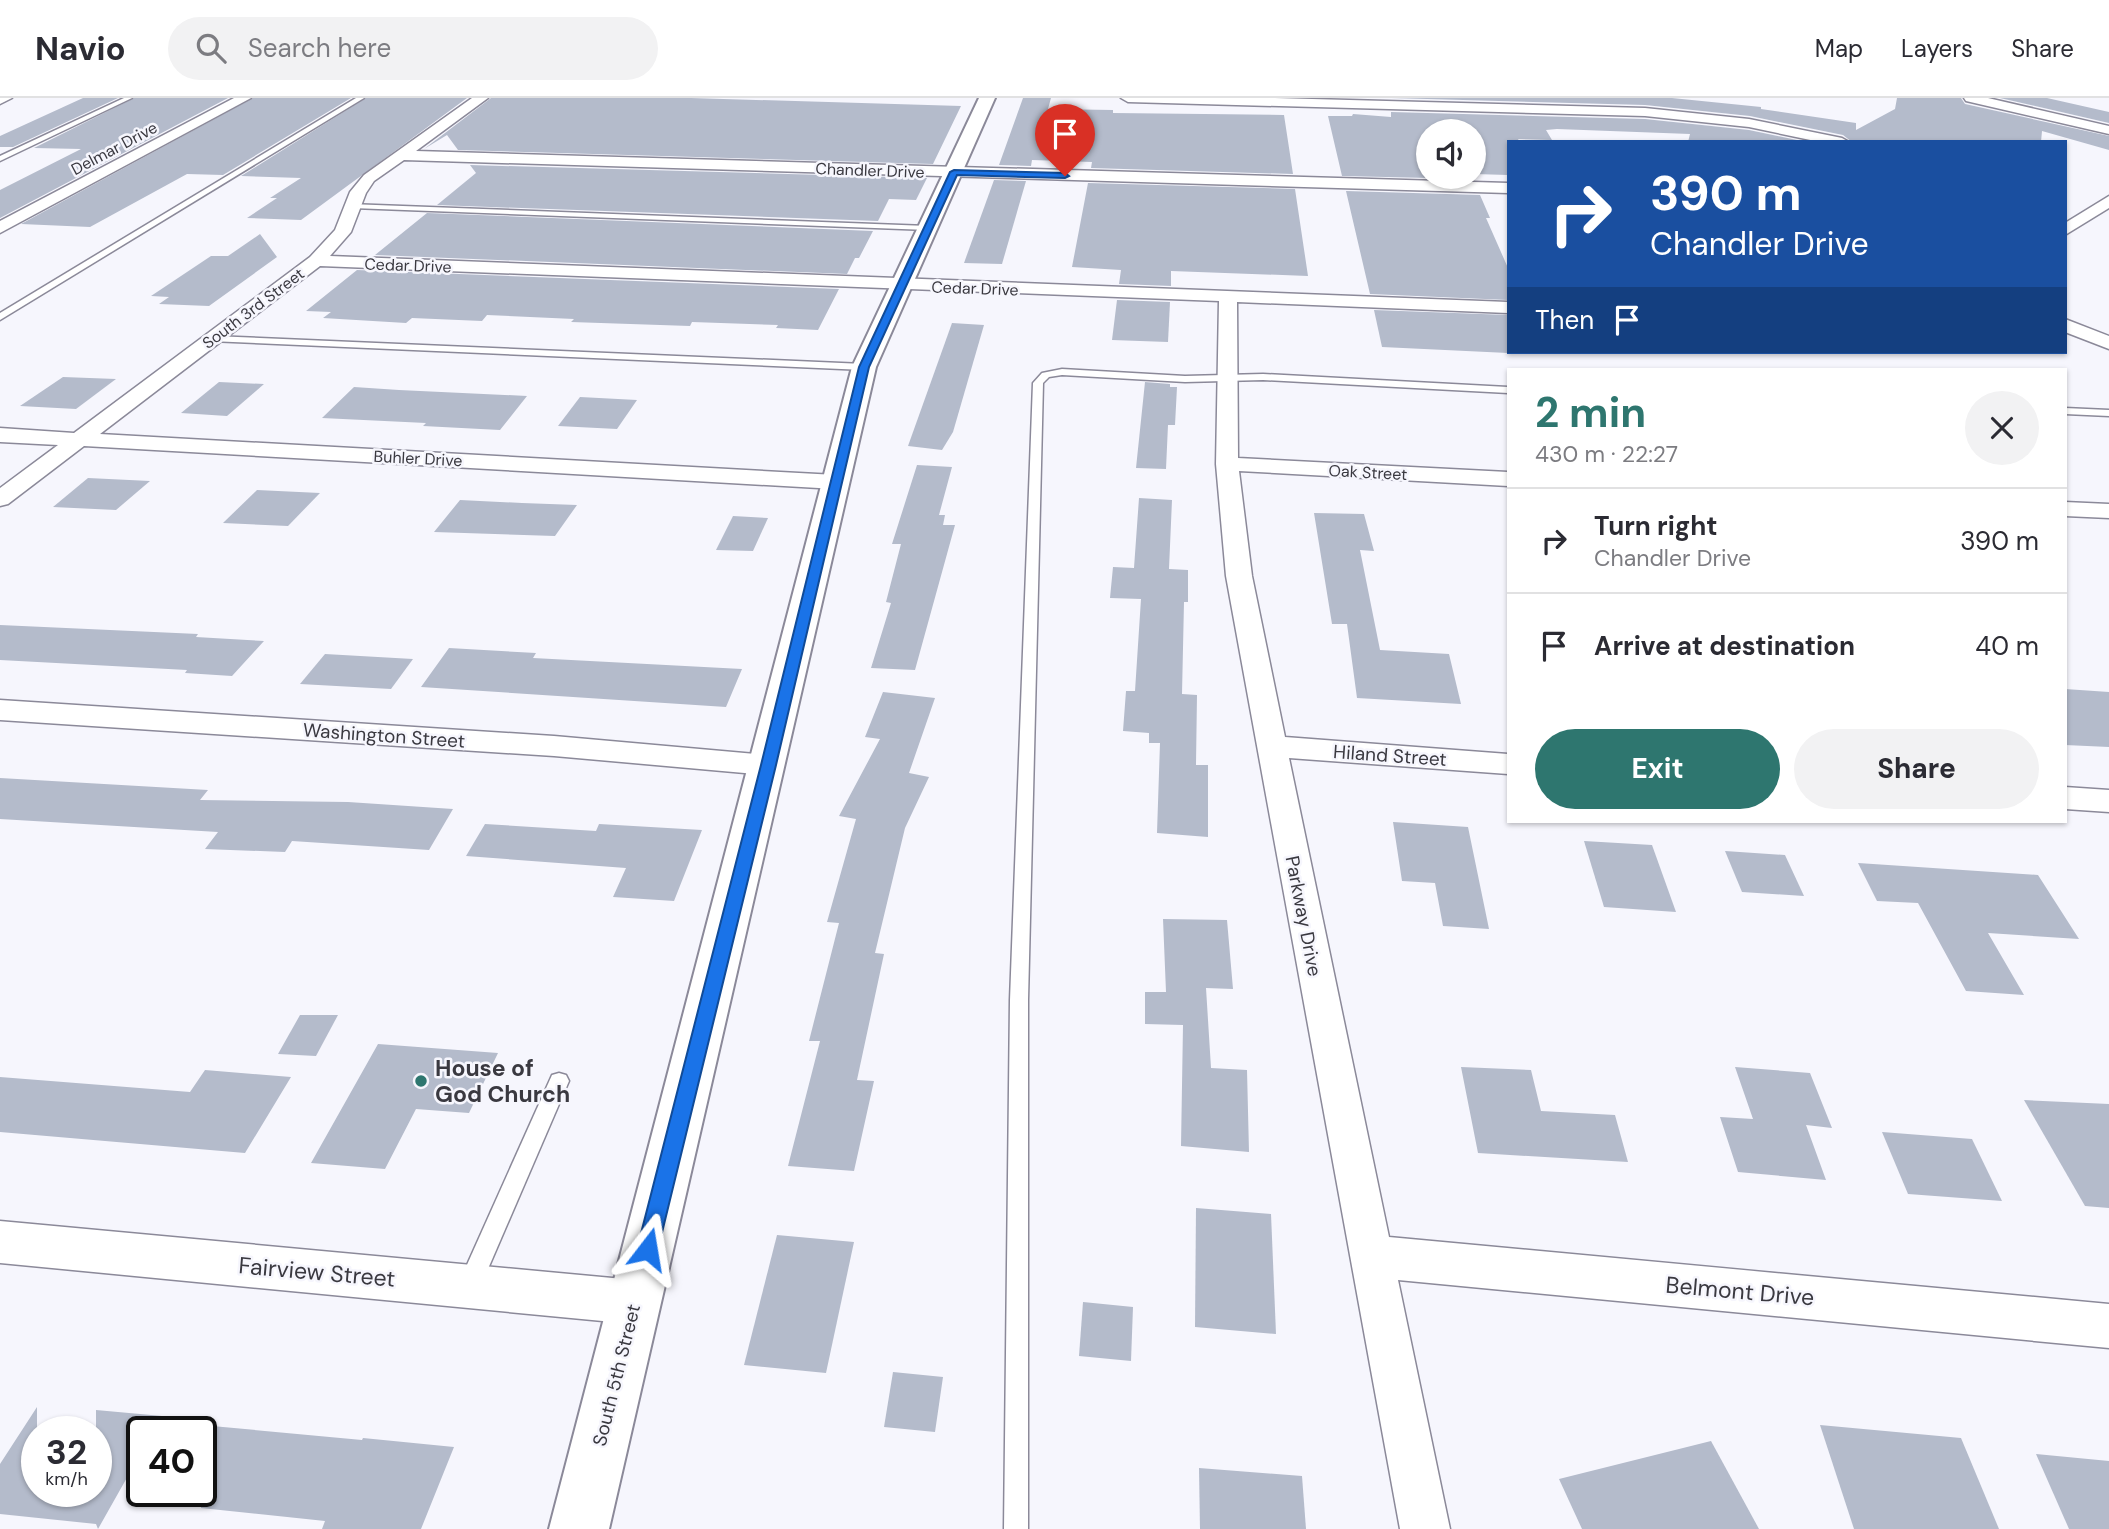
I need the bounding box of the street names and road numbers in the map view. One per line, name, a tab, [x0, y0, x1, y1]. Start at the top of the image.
street label: Delmar Drive	[67, 117, 161, 180]
street label: Chandler Drive	[815, 158, 925, 183]
street label: Cedar Drive	[364, 253, 452, 278]
street label: South 3rd Street	[198, 263, 308, 354]
street label: Cedar Drive	[931, 276, 1019, 301]
street label: Buhler Drive	[373, 446, 463, 471]
street label: Oak Street	[1328, 460, 1408, 485]
street label: Washington Street	[302, 717, 466, 754]
street label: Hiland Street	[1332, 739, 1448, 772]
street label: Parkway Drive	[1280, 854, 1327, 979]
street label: Fairview Street	[237, 1250, 397, 1294]
street label: Belmont Drive	[1664, 1270, 1816, 1312]
street label: South 5th Street	[587, 1302, 646, 1449]

